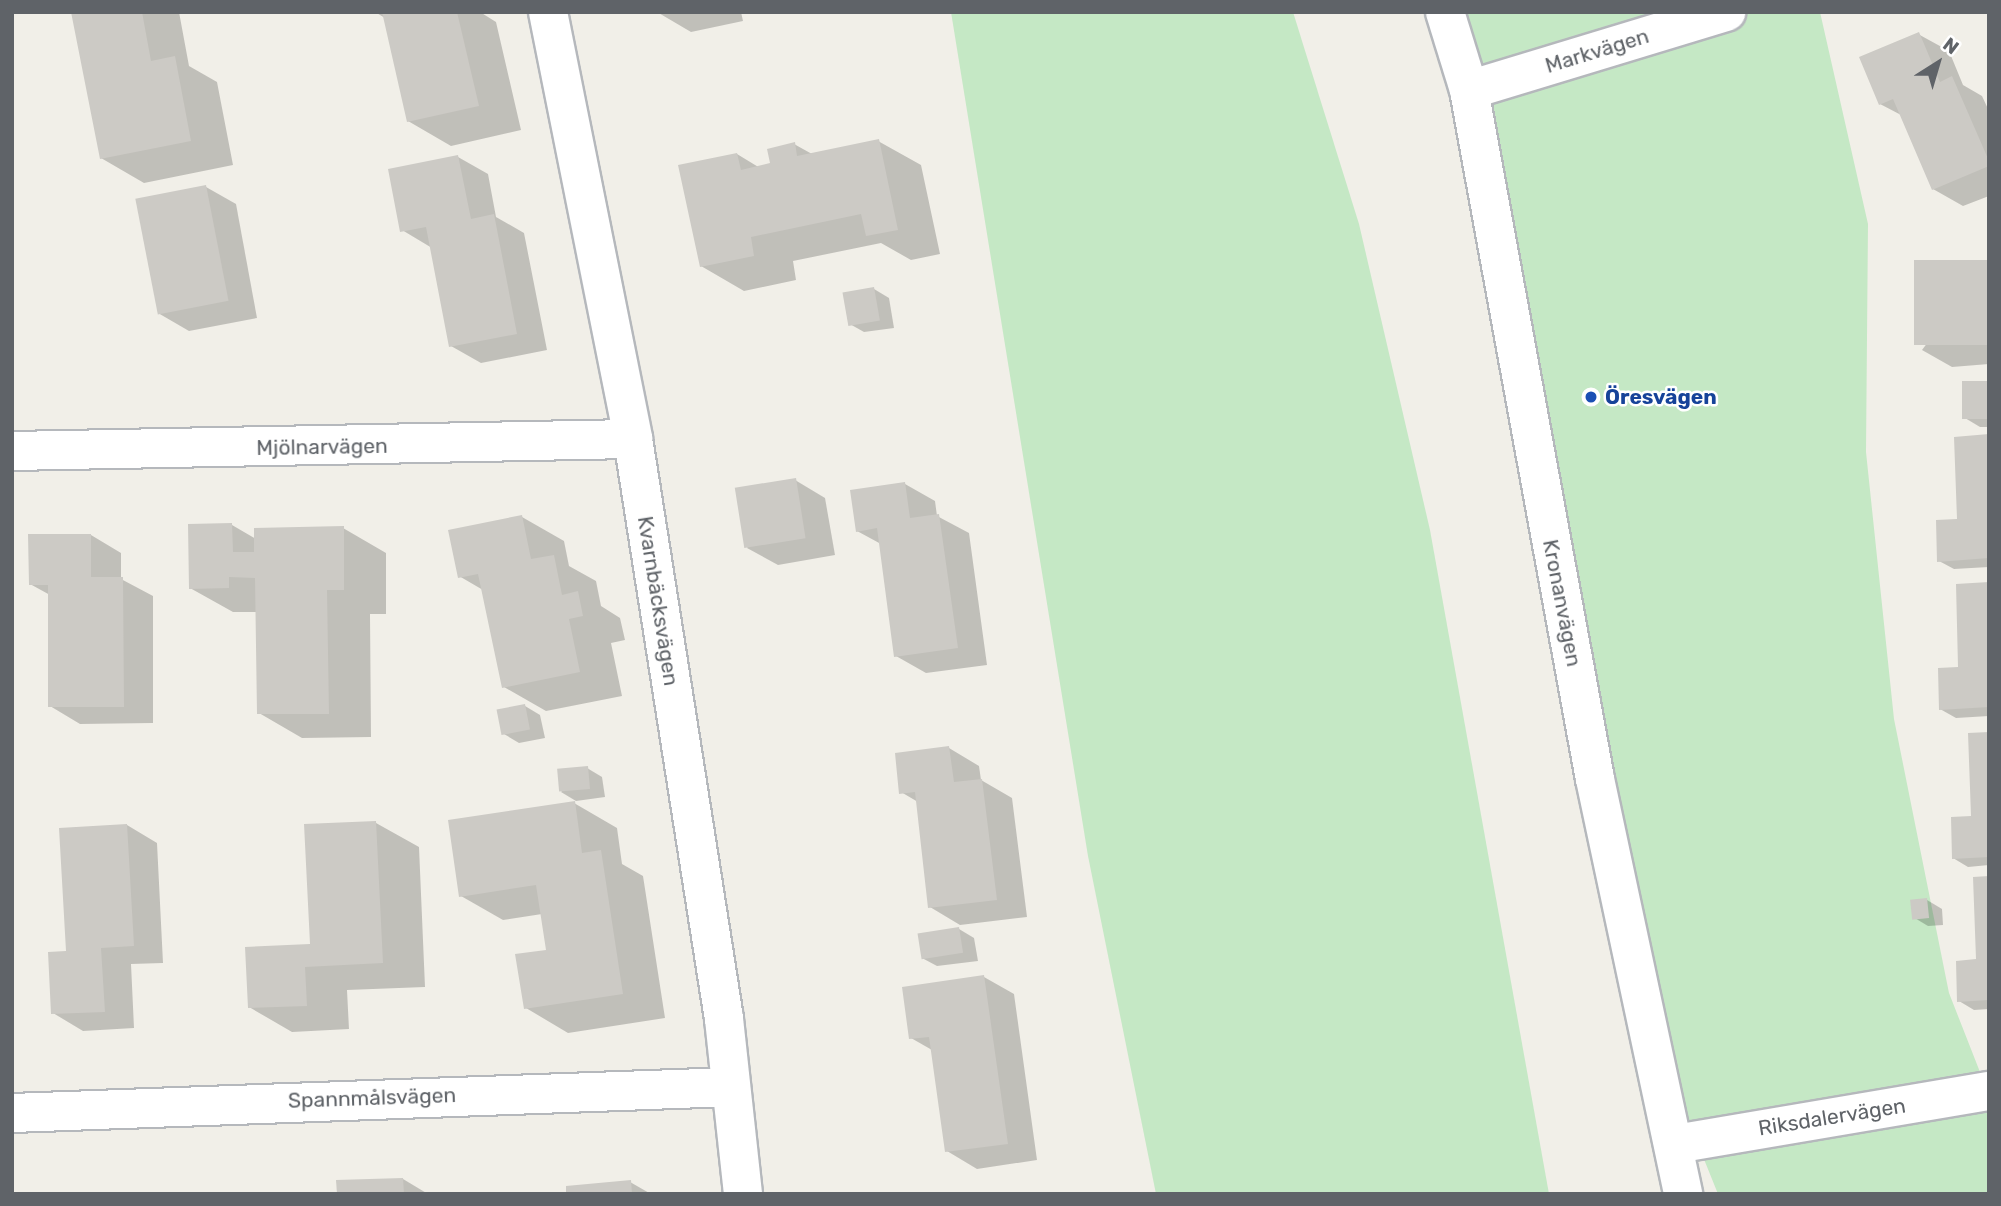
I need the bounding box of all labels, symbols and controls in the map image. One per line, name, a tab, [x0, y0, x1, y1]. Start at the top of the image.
street label: Markvägen	[1542, 23, 1652, 79]
north arrow	[1903, 28, 1973, 98]
text: N	[1939, 33, 1963, 59]
place label: Öresvägen	[1605, 384, 1717, 410]
marker: Öresvägen	[1583, 389, 1599, 405]
street label: Mjölnarvägen	[256, 433, 388, 461]
street label: Kvarnbäcksvägen	[632, 514, 684, 688]
street label: Kronanvägen	[1537, 537, 1587, 669]
street label: Spannmålsvägen	[288, 1082, 456, 1114]
street label: Riksdalervägen	[1756, 1093, 1908, 1141]

